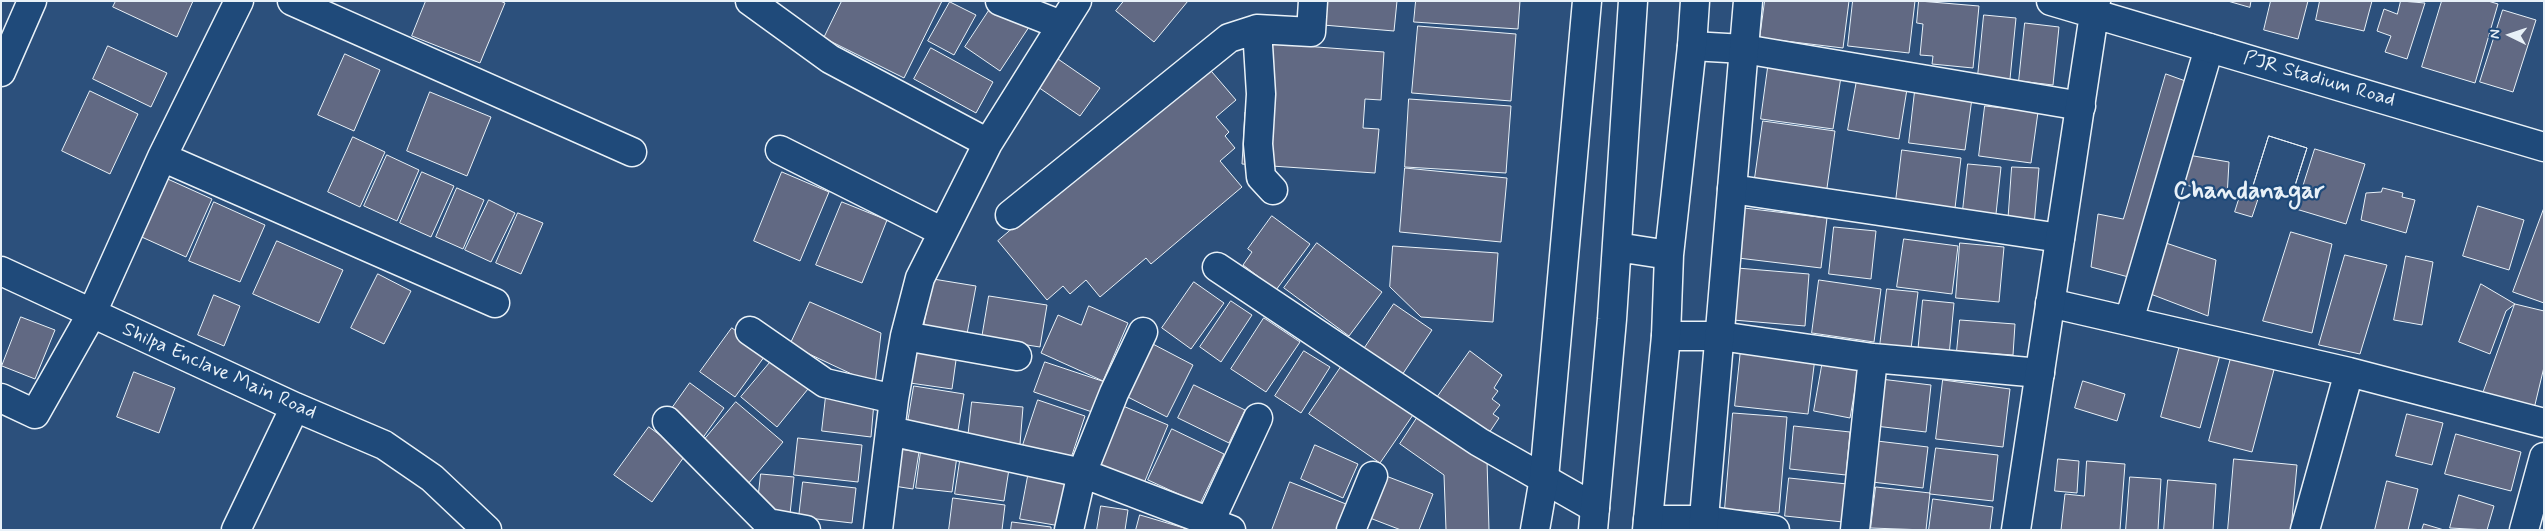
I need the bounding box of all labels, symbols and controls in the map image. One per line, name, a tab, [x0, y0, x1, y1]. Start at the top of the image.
north arrow	[2485, 10, 2535, 60]
text: N	[2486, 29, 2504, 39]
street label: PJR Stadium Road	[2240, 47, 2398, 113]
district label: Chandanagar	[2173, 178, 2325, 208]
street label: Shilpa Enclave Main Road	[118, 318, 320, 426]

